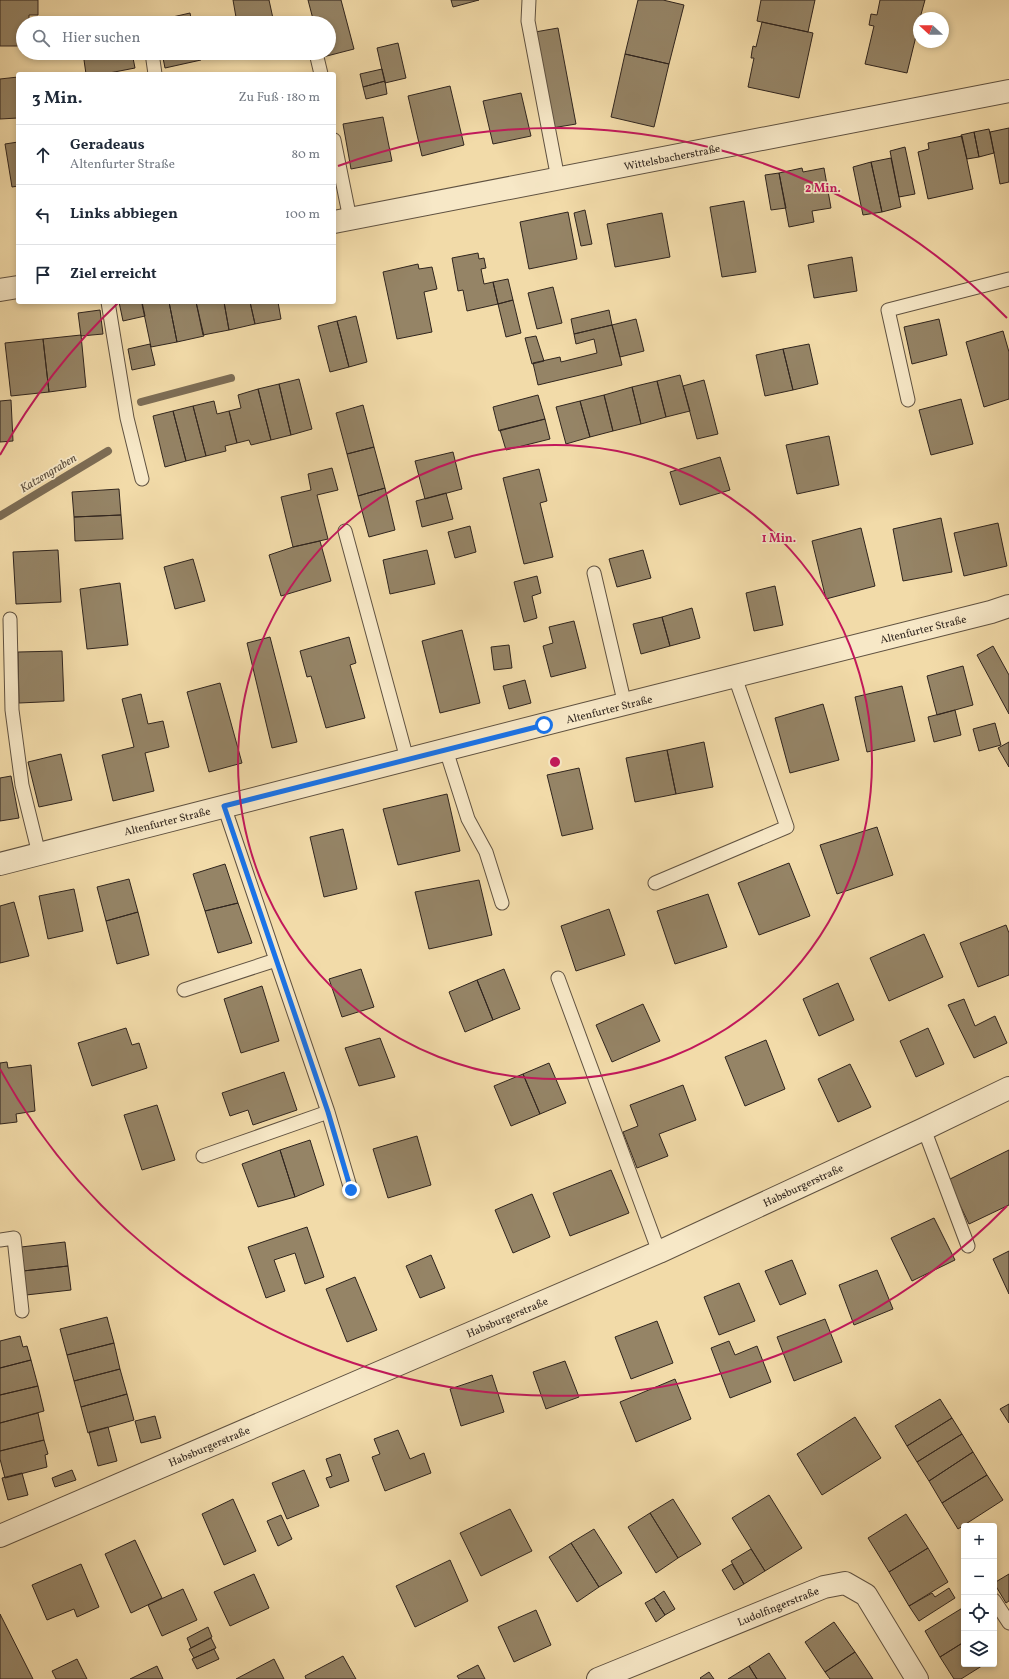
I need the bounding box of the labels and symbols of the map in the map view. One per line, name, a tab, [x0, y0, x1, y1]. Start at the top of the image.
north arrow	[913, 12, 949, 48]
street label: Wittelsbacherstraße	[623, 142, 722, 175]
text: 2 Min.	[805, 181, 841, 197]
water label: Katzengraben	[17, 451, 80, 497]
text: 1 Min.	[762, 531, 796, 547]
street label: Altenfurter Straße	[878, 612, 968, 648]
street label: Altenfurter Straße	[564, 692, 654, 728]
route start	[535, 716, 553, 734]
centre of rings	[548, 755, 562, 769]
street label: Altenfurter Straße	[122, 804, 212, 840]
street label: Habsburgerstraße	[761, 1161, 846, 1212]
route end	[342, 1181, 360, 1199]
street label: Habsburgerstraße	[465, 1294, 551, 1342]
street label: Habsburgerstraße	[167, 1423, 253, 1471]
street label: Ludolfingerstraße	[735, 1584, 822, 1631]

